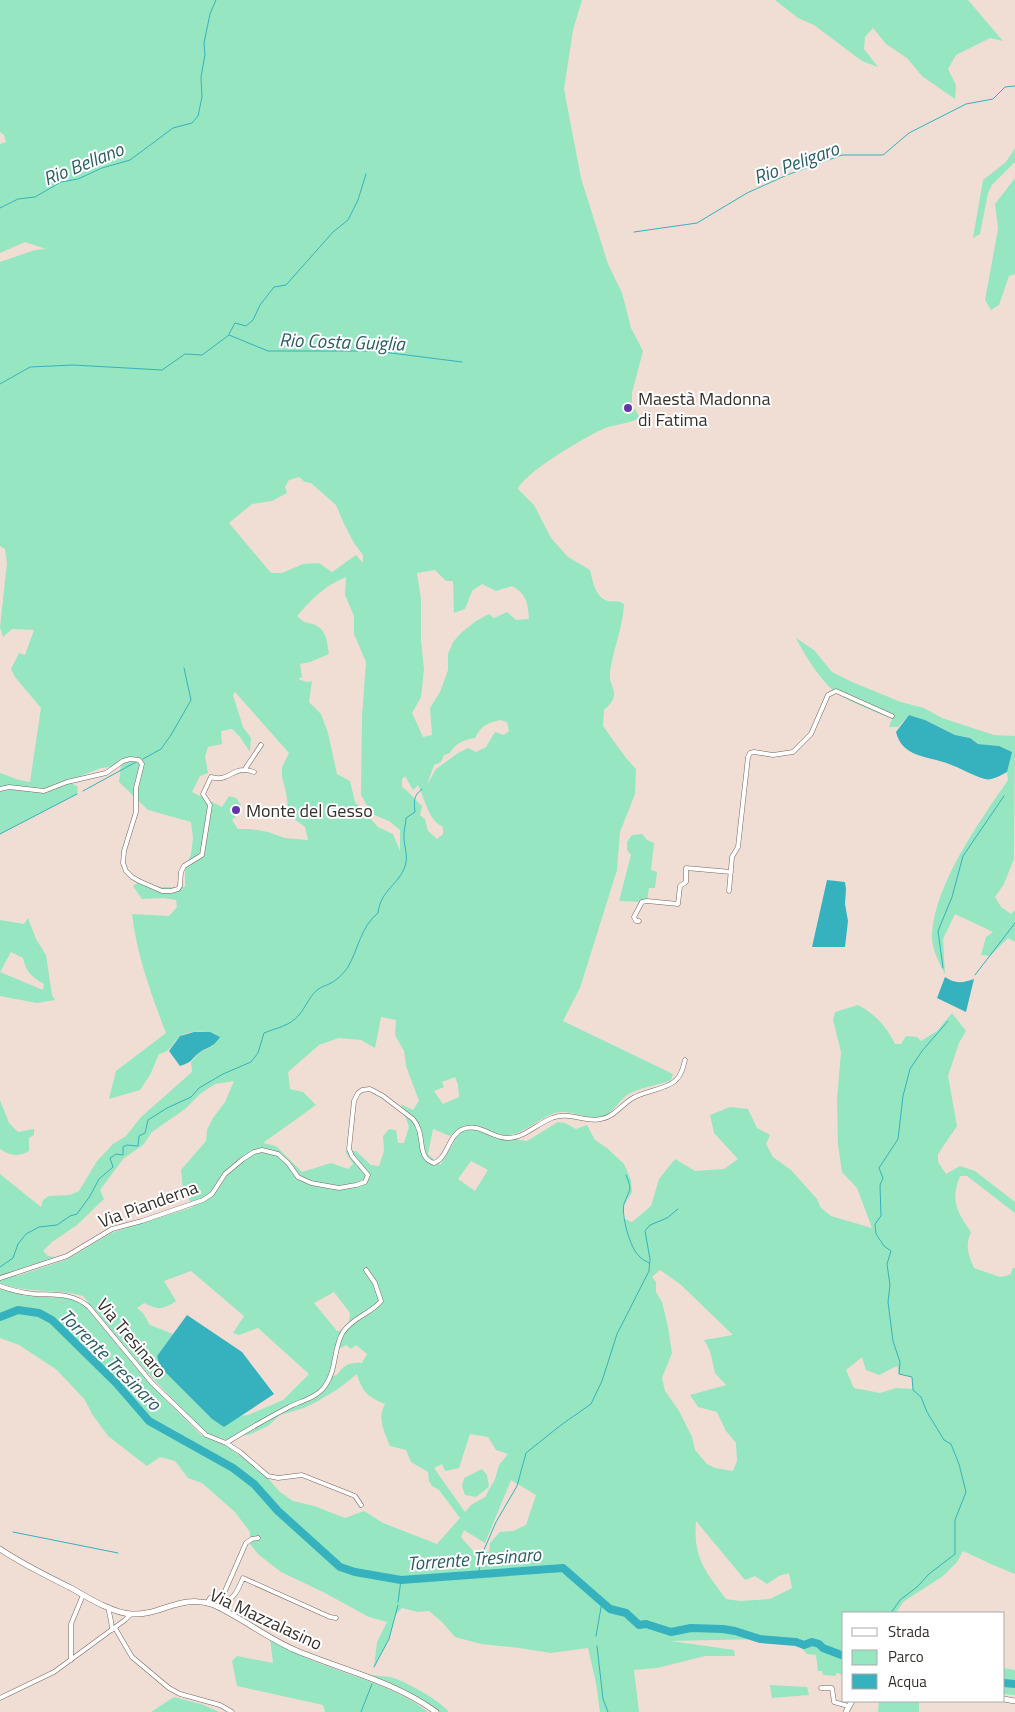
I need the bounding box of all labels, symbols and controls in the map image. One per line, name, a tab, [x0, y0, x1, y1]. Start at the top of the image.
water label: Rio Peligaro	[749, 133, 843, 191]
water label: Rio Bellano	[38, 134, 128, 192]
water label: Rio Costa Guiglia	[279, 324, 407, 358]
place label: Maestà Madonna di Fatima	[638, 385, 770, 433]
marker: Maestà Madonna di Fatima	[622, 402, 634, 414]
place label: Monte del Gesso	[246, 797, 373, 824]
marker: Monte del Gesso	[230, 804, 242, 816]
street label: Via Pianderna	[94, 1173, 202, 1235]
street label: Via Tresinaro	[90, 1292, 174, 1384]
water label: Torrente Tresinaro	[53, 1301, 169, 1417]
water label: Torrente Tresinaro	[406, 1539, 542, 1577]
street label: Via Mazzalasino	[205, 1581, 327, 1657]
legend	[842, 1612, 1005, 1702]
text: Strada	[888, 1620, 930, 1643]
text: Parco	[888, 1645, 924, 1668]
text: Acqua	[888, 1670, 927, 1693]

